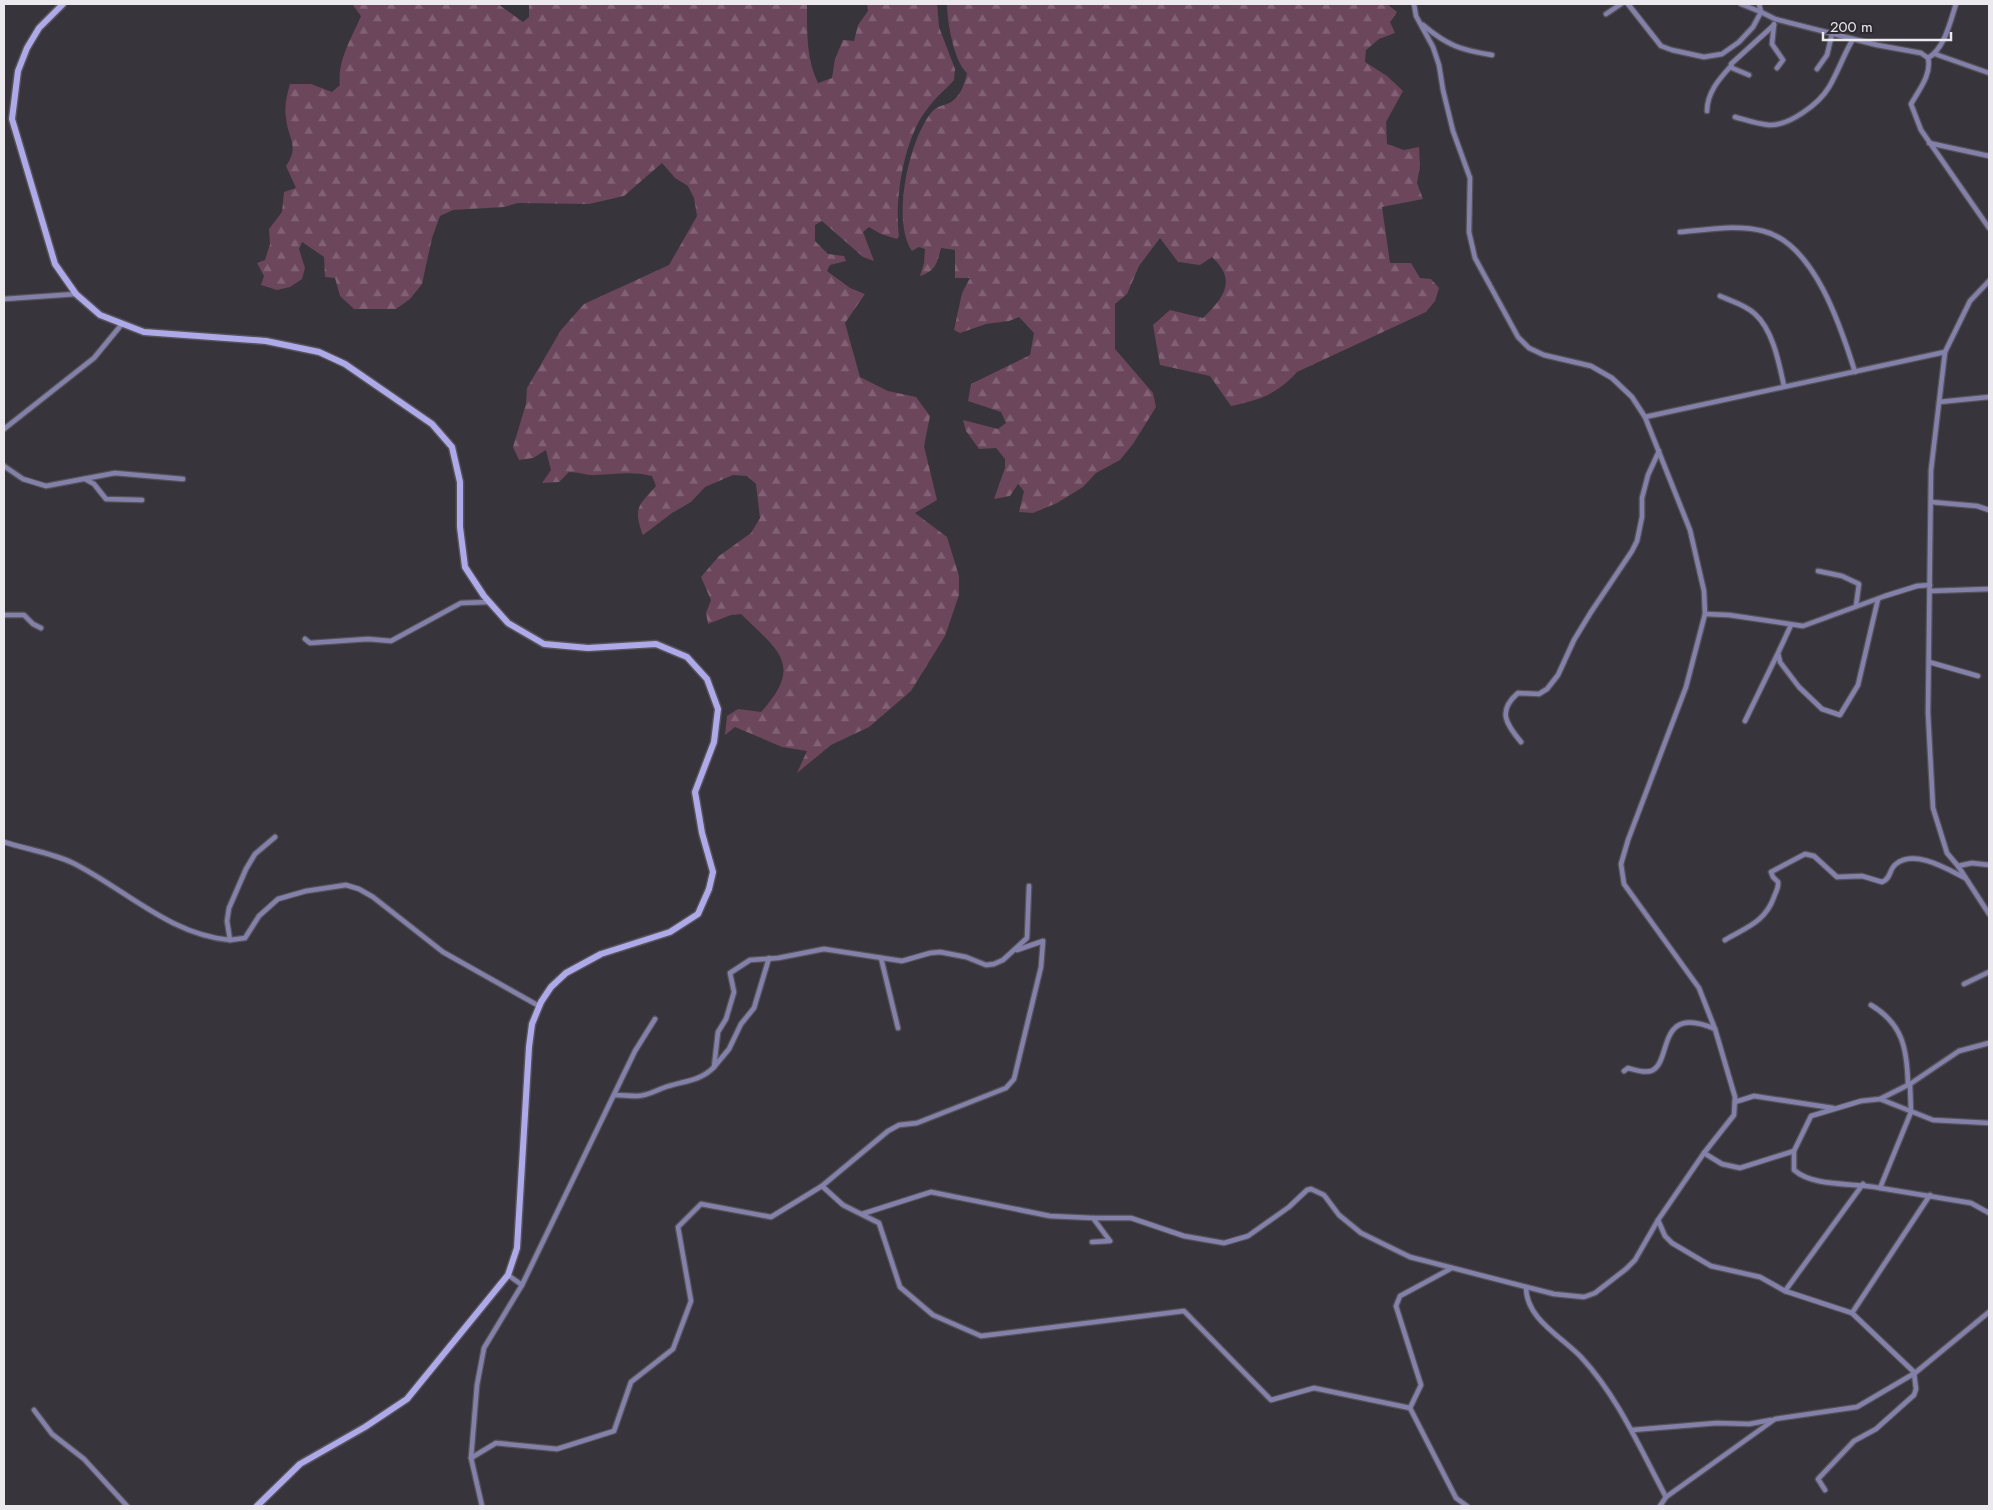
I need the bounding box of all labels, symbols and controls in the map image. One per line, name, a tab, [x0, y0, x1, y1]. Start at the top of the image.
scale bar	[1823, 10, 1950, 42]
text: 200 m	[1830, 16, 1873, 38]

